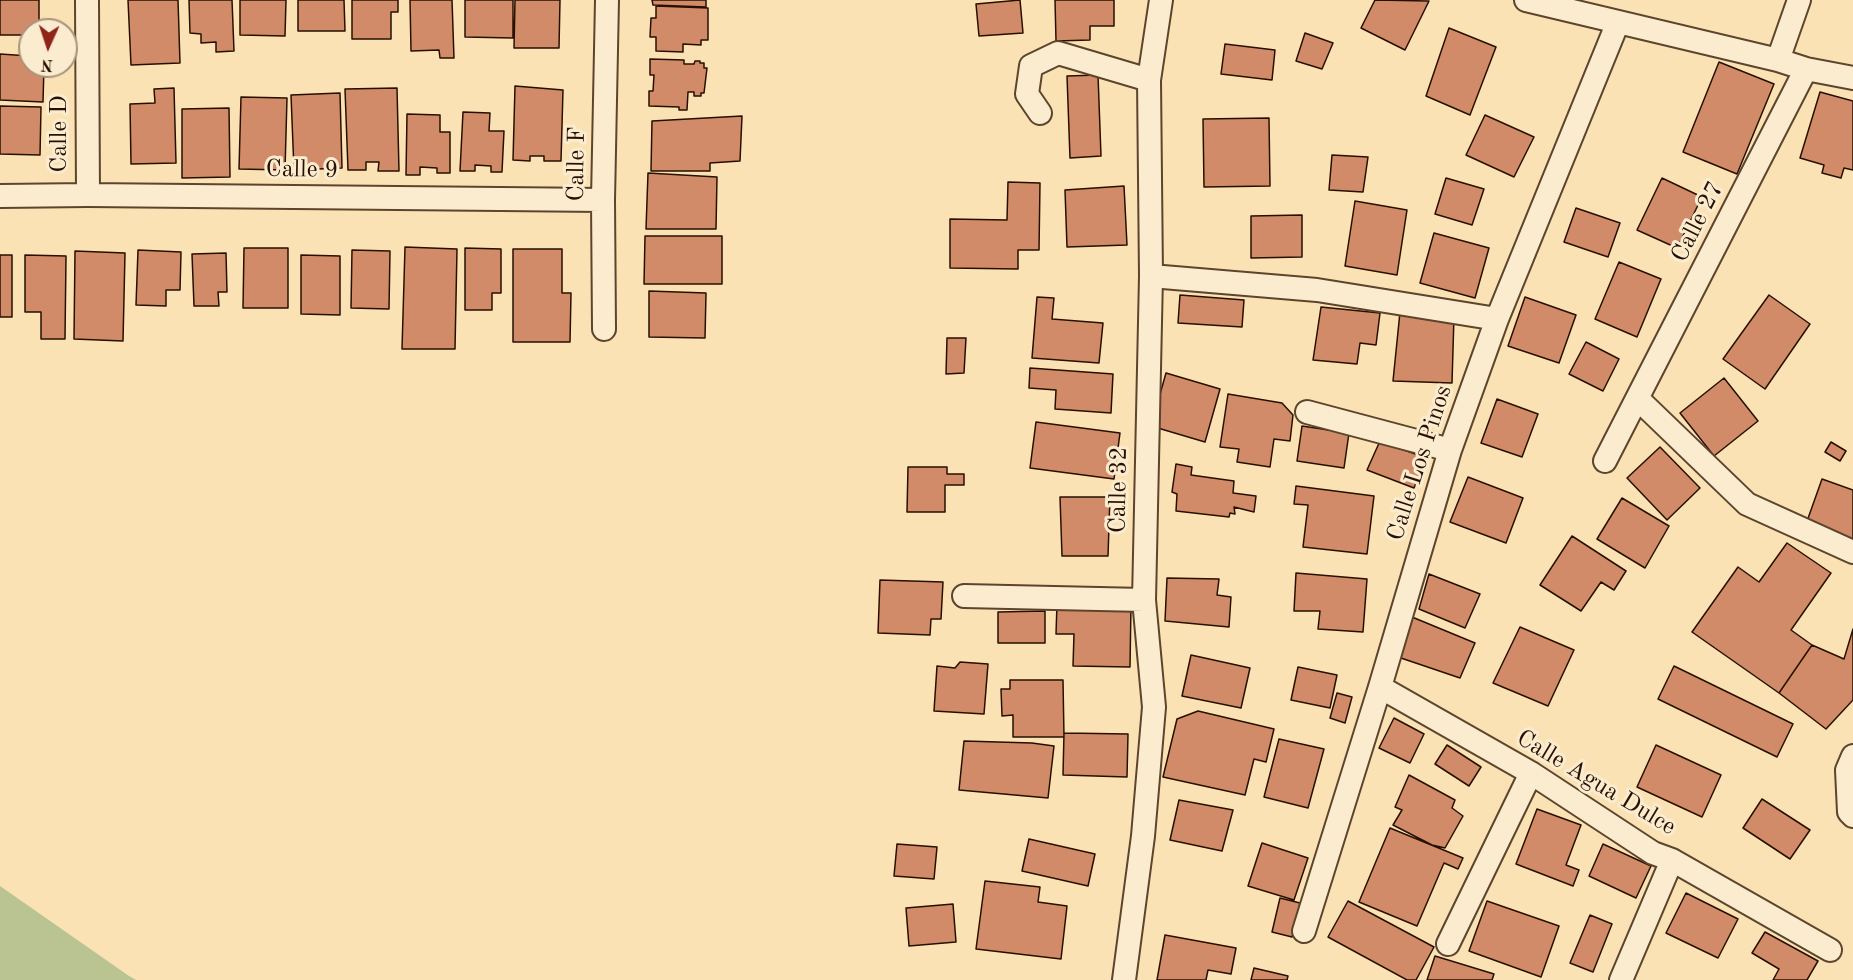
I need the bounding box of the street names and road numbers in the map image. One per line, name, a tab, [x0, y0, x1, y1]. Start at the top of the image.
street label: Calle D	[46, 95, 74, 173]
street label: Calle F	[562, 126, 592, 202]
street label: Calle 9	[265, 155, 339, 185]
street label: Calle 27	[1666, 177, 1730, 267]
street label: Calle Los Pinos	[1381, 382, 1459, 544]
street label: Calle 32	[1104, 447, 1134, 533]
street label: Calle Agua Dulce	[1511, 724, 1681, 842]

